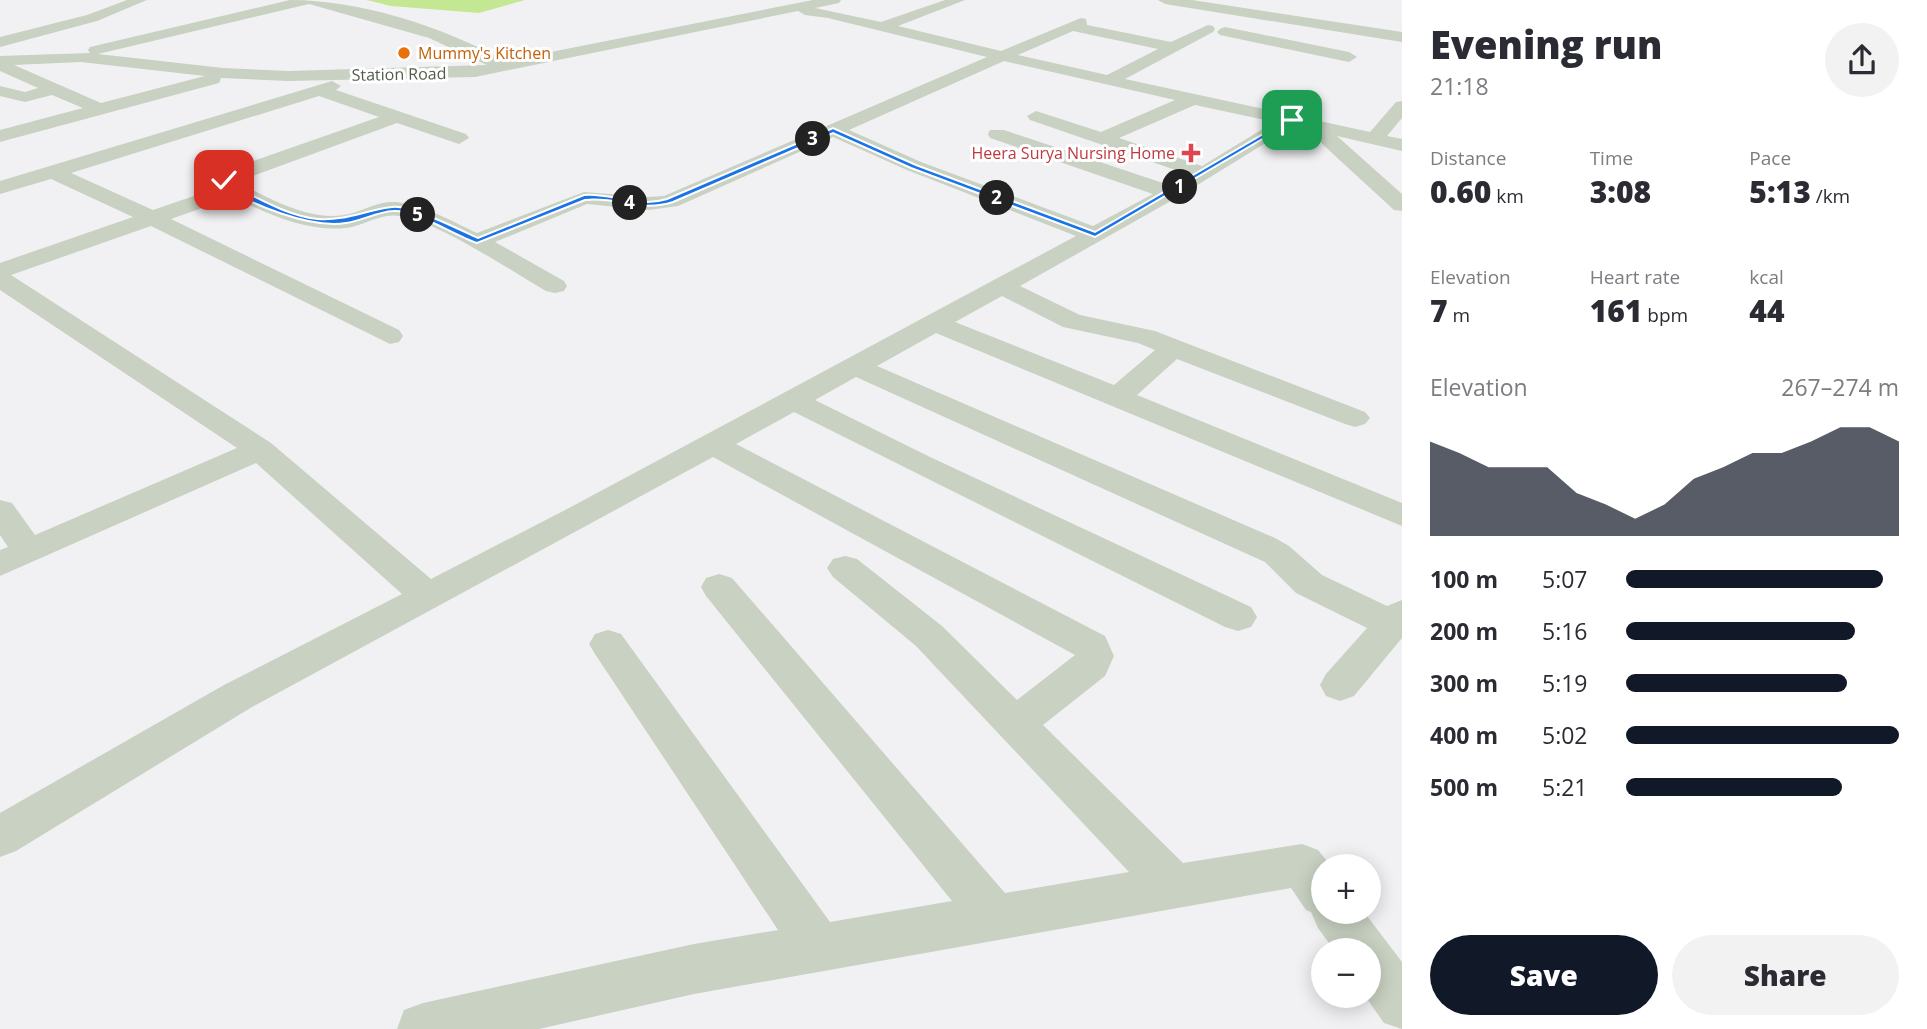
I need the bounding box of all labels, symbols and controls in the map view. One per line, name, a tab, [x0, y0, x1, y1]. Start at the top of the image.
text: Evening run	[1430, 18, 1662, 70]
button: share	[1825, 23, 1899, 97]
place label: Mummy's Kitchen	[418, 42, 551, 64]
marker: Mummy's Kitchen	[396, 45, 412, 61]
street label: Station Road	[351, 62, 447, 86]
text: 21:18	[1430, 70, 1489, 102]
pin	[1262, 90, 1322, 150]
icon: arrive	[1273, 101, 1311, 139]
pin: 3	[796, 122, 830, 156]
text: 3	[807, 125, 818, 151]
place label: Heera Surya Nursing Home	[972, 142, 1175, 164]
marker: Heera Surya Nursing Home	[1181, 143, 1201, 163]
text: Distance	[1430, 145, 1506, 171]
text: Time	[1590, 145, 1633, 171]
text: Pace	[1749, 145, 1791, 171]
pin	[194, 150, 254, 210]
icon: check	[205, 161, 243, 199]
pin: 1	[1162, 170, 1198, 204]
text: 0.60	[1430, 171, 1491, 212]
text: 3:08	[1590, 171, 1651, 212]
text: 5:13	[1749, 171, 1811, 212]
text: 1	[1174, 173, 1185, 199]
pin: 2	[979, 180, 1014, 216]
text: km	[1491, 183, 1524, 209]
text: /km	[1811, 183, 1850, 209]
text: 2	[991, 184, 1002, 210]
pin: 4	[612, 186, 648, 220]
text: 4	[624, 189, 635, 215]
pin: 5	[400, 198, 436, 232]
text: 5	[412, 201, 423, 227]
text: Elevation	[1430, 264, 1511, 290]
text: Heart rate	[1590, 264, 1680, 290]
text: kcal	[1749, 264, 1784, 290]
text: 7	[1430, 290, 1448, 331]
text: 161	[1590, 290, 1642, 331]
text: 44	[1749, 290, 1784, 331]
text: m	[1448, 302, 1470, 328]
text: bpm	[1642, 302, 1688, 328]
text: Elevation	[1430, 371, 1528, 403]
text: 267–274 m	[1781, 371, 1899, 403]
text: 100 m	[1430, 563, 1498, 595]
text: 5:07	[1542, 563, 1588, 595]
text: 200 m	[1430, 615, 1498, 647]
text: 5:16	[1542, 615, 1588, 647]
text: 300 m	[1430, 667, 1498, 699]
text: 5:19	[1542, 667, 1588, 699]
text: 400 m	[1430, 719, 1498, 751]
text: 5:02	[1542, 719, 1588, 751]
text: 500 m	[1430, 771, 1498, 803]
text: 5:21	[1542, 771, 1588, 803]
map controls	[1311, 854, 1381, 1008]
button: +	[1311, 854, 1381, 924]
button: Save	[1430, 935, 1658, 1015]
button: Share	[1672, 935, 1899, 1015]
button: −	[1311, 938, 1381, 1008]

